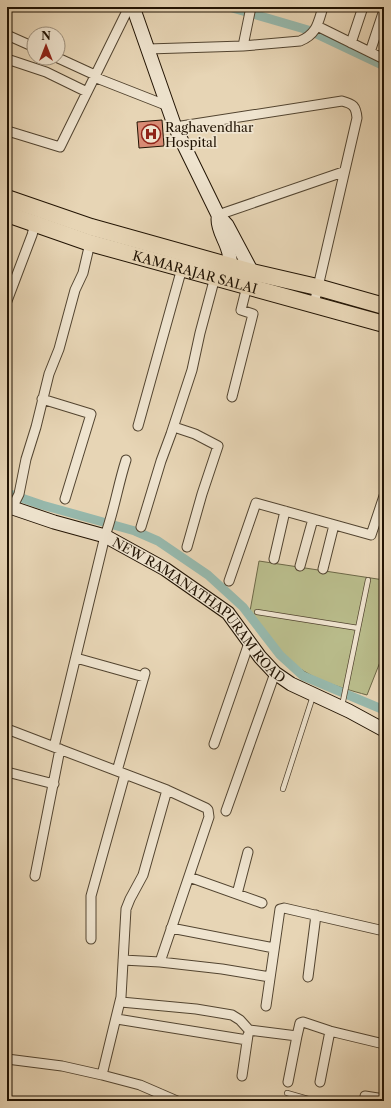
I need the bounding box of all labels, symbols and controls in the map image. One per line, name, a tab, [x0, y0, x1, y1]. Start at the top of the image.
north arrow	[26, 26, 66, 66]
text: N	[41, 29, 51, 43]
place label: Raghavendhar Hospital	[165, 119, 254, 150]
hospital icon: Raghavendhar Hospital	[140, 123, 162, 145]
street label: KAMARAJAR SALAI	[131, 247, 259, 297]
street label: NEW RAMANATHAPURAM ROAD	[110, 534, 289, 686]

